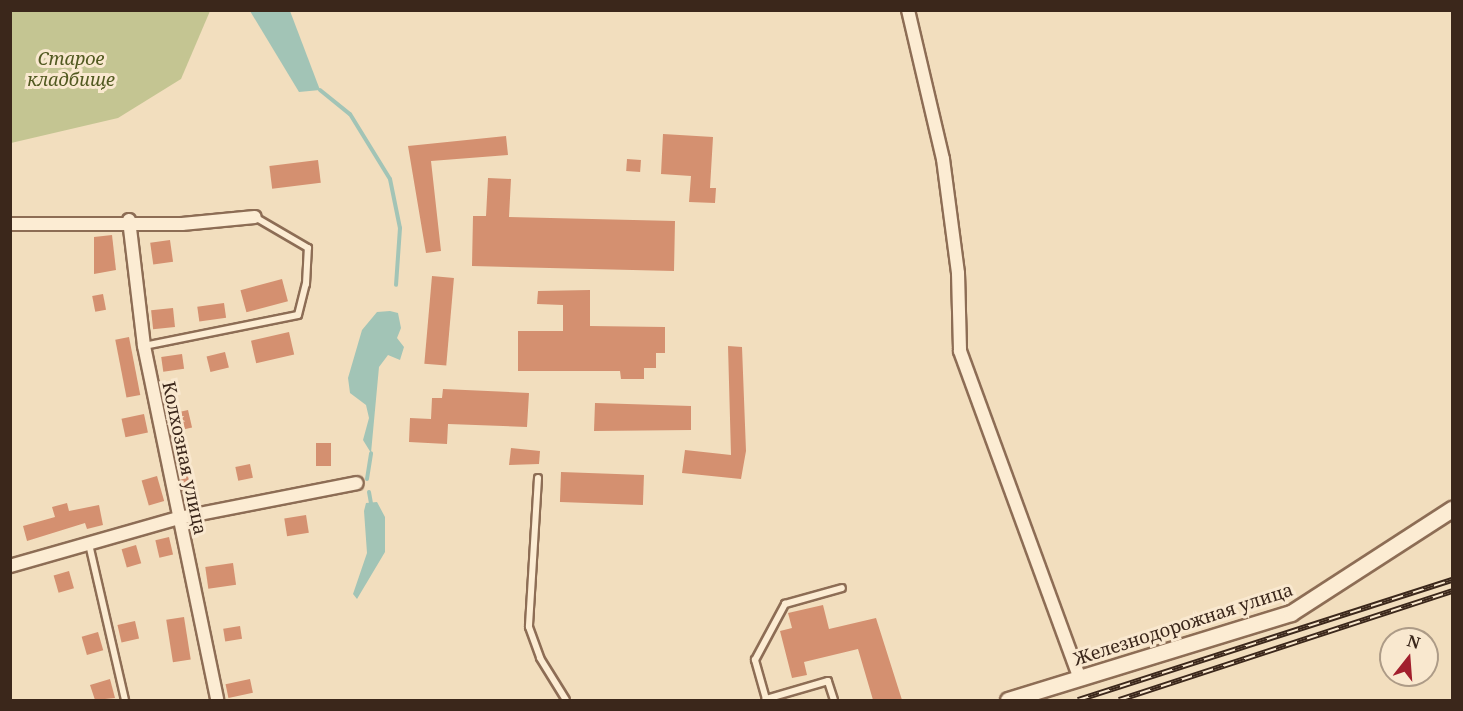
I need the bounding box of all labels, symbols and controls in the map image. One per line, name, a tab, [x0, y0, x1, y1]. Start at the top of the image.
park label: Старое кладбище	[27, 48, 115, 90]
street label: Колхозная улица	[158, 379, 212, 537]
street label: Железнодорожная улица	[1071, 578, 1295, 670]
north arrow	[1379, 627, 1439, 687]
text: N	[1404, 629, 1423, 654]

